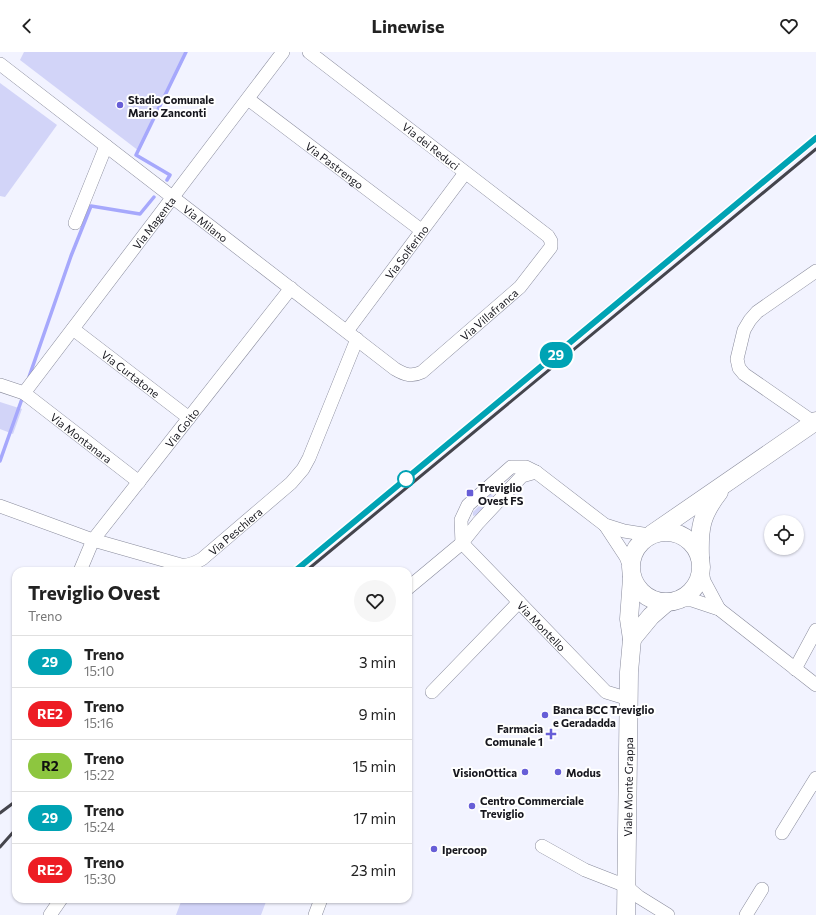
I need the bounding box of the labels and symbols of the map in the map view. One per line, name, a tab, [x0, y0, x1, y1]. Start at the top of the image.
place label: Stadio Comunale Mario Zanconti	[128, 93, 214, 119]
marker: Stadio Comunale Mario Zanconti	[115, 100, 125, 110]
street label: Via dei Reduci	[400, 120, 462, 172]
street label: Via Pastrengo	[303, 139, 367, 191]
street label: Via Magenta	[129, 194, 178, 251]
street label: Via Milano	[181, 202, 231, 245]
street label: Via Solferino	[382, 222, 431, 281]
street label: Via Villafranca	[457, 286, 520, 343]
line badge: 29	[538, 342, 574, 368]
street label: Via Curtatone	[99, 347, 163, 400]
street label: Via Goito	[162, 405, 201, 450]
street label: Via Montanara	[48, 410, 115, 465]
unlabelled marker	[397, 470, 415, 488]
place label: Treviglio Ovest FS	[478, 481, 524, 507]
marker: Treviglio Ovest FS	[465, 488, 475, 498]
street label: Via Peschiera	[205, 504, 264, 557]
street label: Via Montello	[515, 598, 569, 654]
place label: Banca BCC Treviglio e Geradadda	[553, 703, 655, 729]
marker: Banca BCC Treviglio e Geradadda	[540, 710, 550, 720]
place label: Farmacia Comunale 1	[485, 722, 543, 748]
marker: Farmacia Comunale 1	[546, 729, 556, 739]
street label: Viale Monte Grappa	[620, 737, 635, 837]
place label: VisionOttica	[453, 766, 517, 779]
place label: Modus	[566, 766, 601, 779]
marker: VisionOttica	[520, 767, 530, 777]
marker: Modus	[553, 767, 563, 777]
place label: Centro Commerciale Treviglio	[480, 794, 584, 820]
marker: Centro Commerciale Treviglio	[467, 801, 477, 811]
place label: Ipercoop	[442, 843, 488, 856]
marker: Ipercoop	[429, 844, 439, 854]

